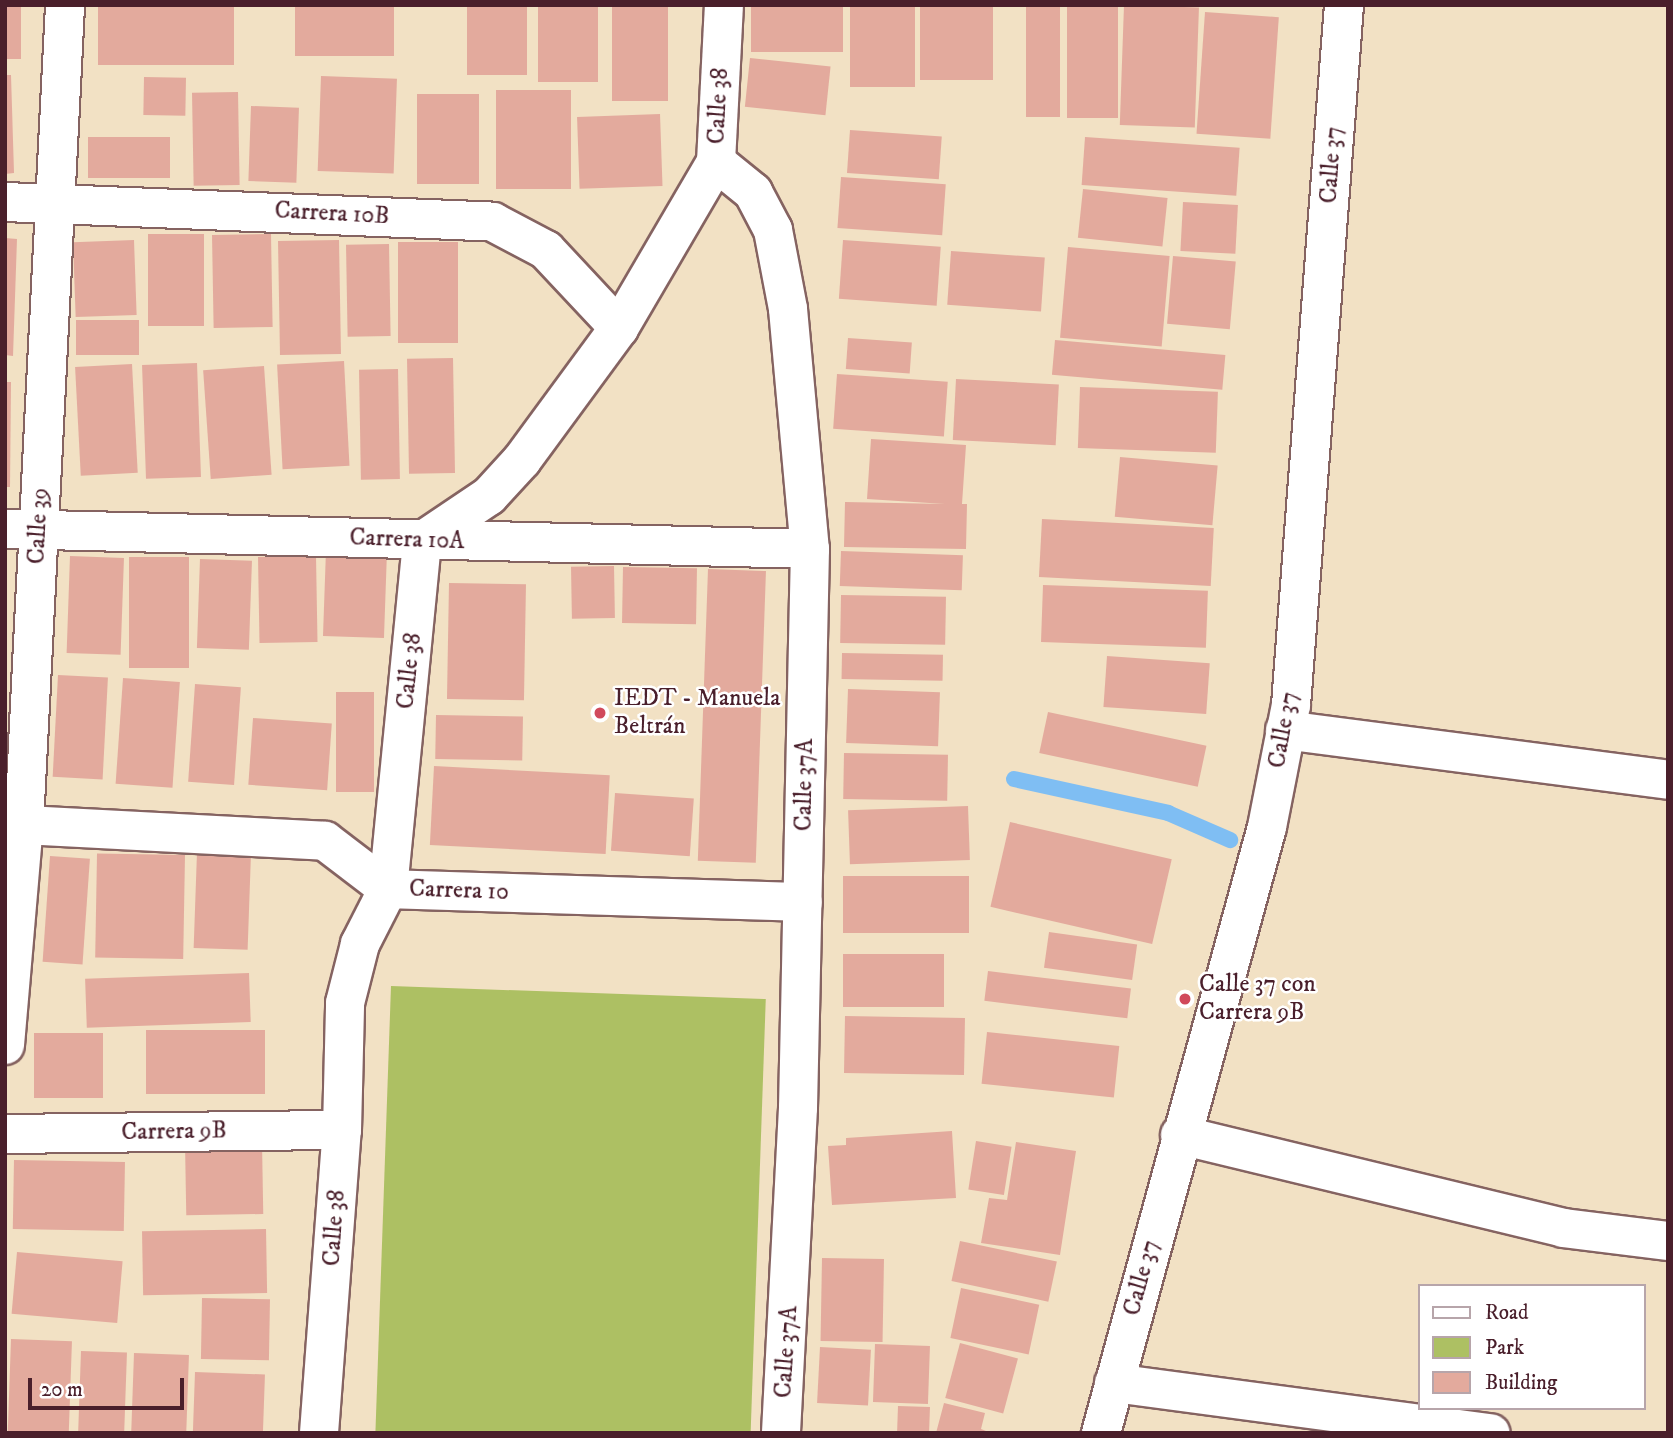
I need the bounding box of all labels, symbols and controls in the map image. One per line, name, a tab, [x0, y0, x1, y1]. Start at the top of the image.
street label: Calle 38	[703, 67, 735, 145]
street label: Calle 37	[1315, 126, 1349, 204]
street label: Carrera 10B	[274, 197, 390, 231]
street label: Calle 39	[23, 487, 55, 565]
street label: Carrera 10A	[349, 524, 465, 556]
street label: Calle 38	[392, 631, 428, 711]
place label: IEDT - Manuela Beltrán	[614, 685, 780, 741]
street label: Calle 37	[1263, 690, 1305, 770]
marker: IEDT - Manuela Beltrán	[592, 705, 608, 721]
street label: Calle 37A	[790, 739, 820, 831]
street label: Carrera 10	[409, 875, 509, 907]
place label: Calle 37 con Carrera 9B	[1199, 971, 1316, 1027]
marker: Calle 37 con Carrera 9B	[1177, 991, 1193, 1007]
street label: Carrera 9B	[121, 1117, 227, 1147]
street label: Calle 38	[318, 1189, 352, 1267]
street label: Calle 37	[1118, 1237, 1166, 1319]
legend	[1418, 1284, 1645, 1410]
text: Road	[1485, 1300, 1529, 1326]
street label: Calle 37A	[769, 1305, 805, 1399]
text: Park	[1485, 1335, 1524, 1361]
scale bar	[32, 1364, 187, 1408]
text: Building	[1485, 1370, 1557, 1396]
text: 20 m	[41, 1377, 83, 1403]

